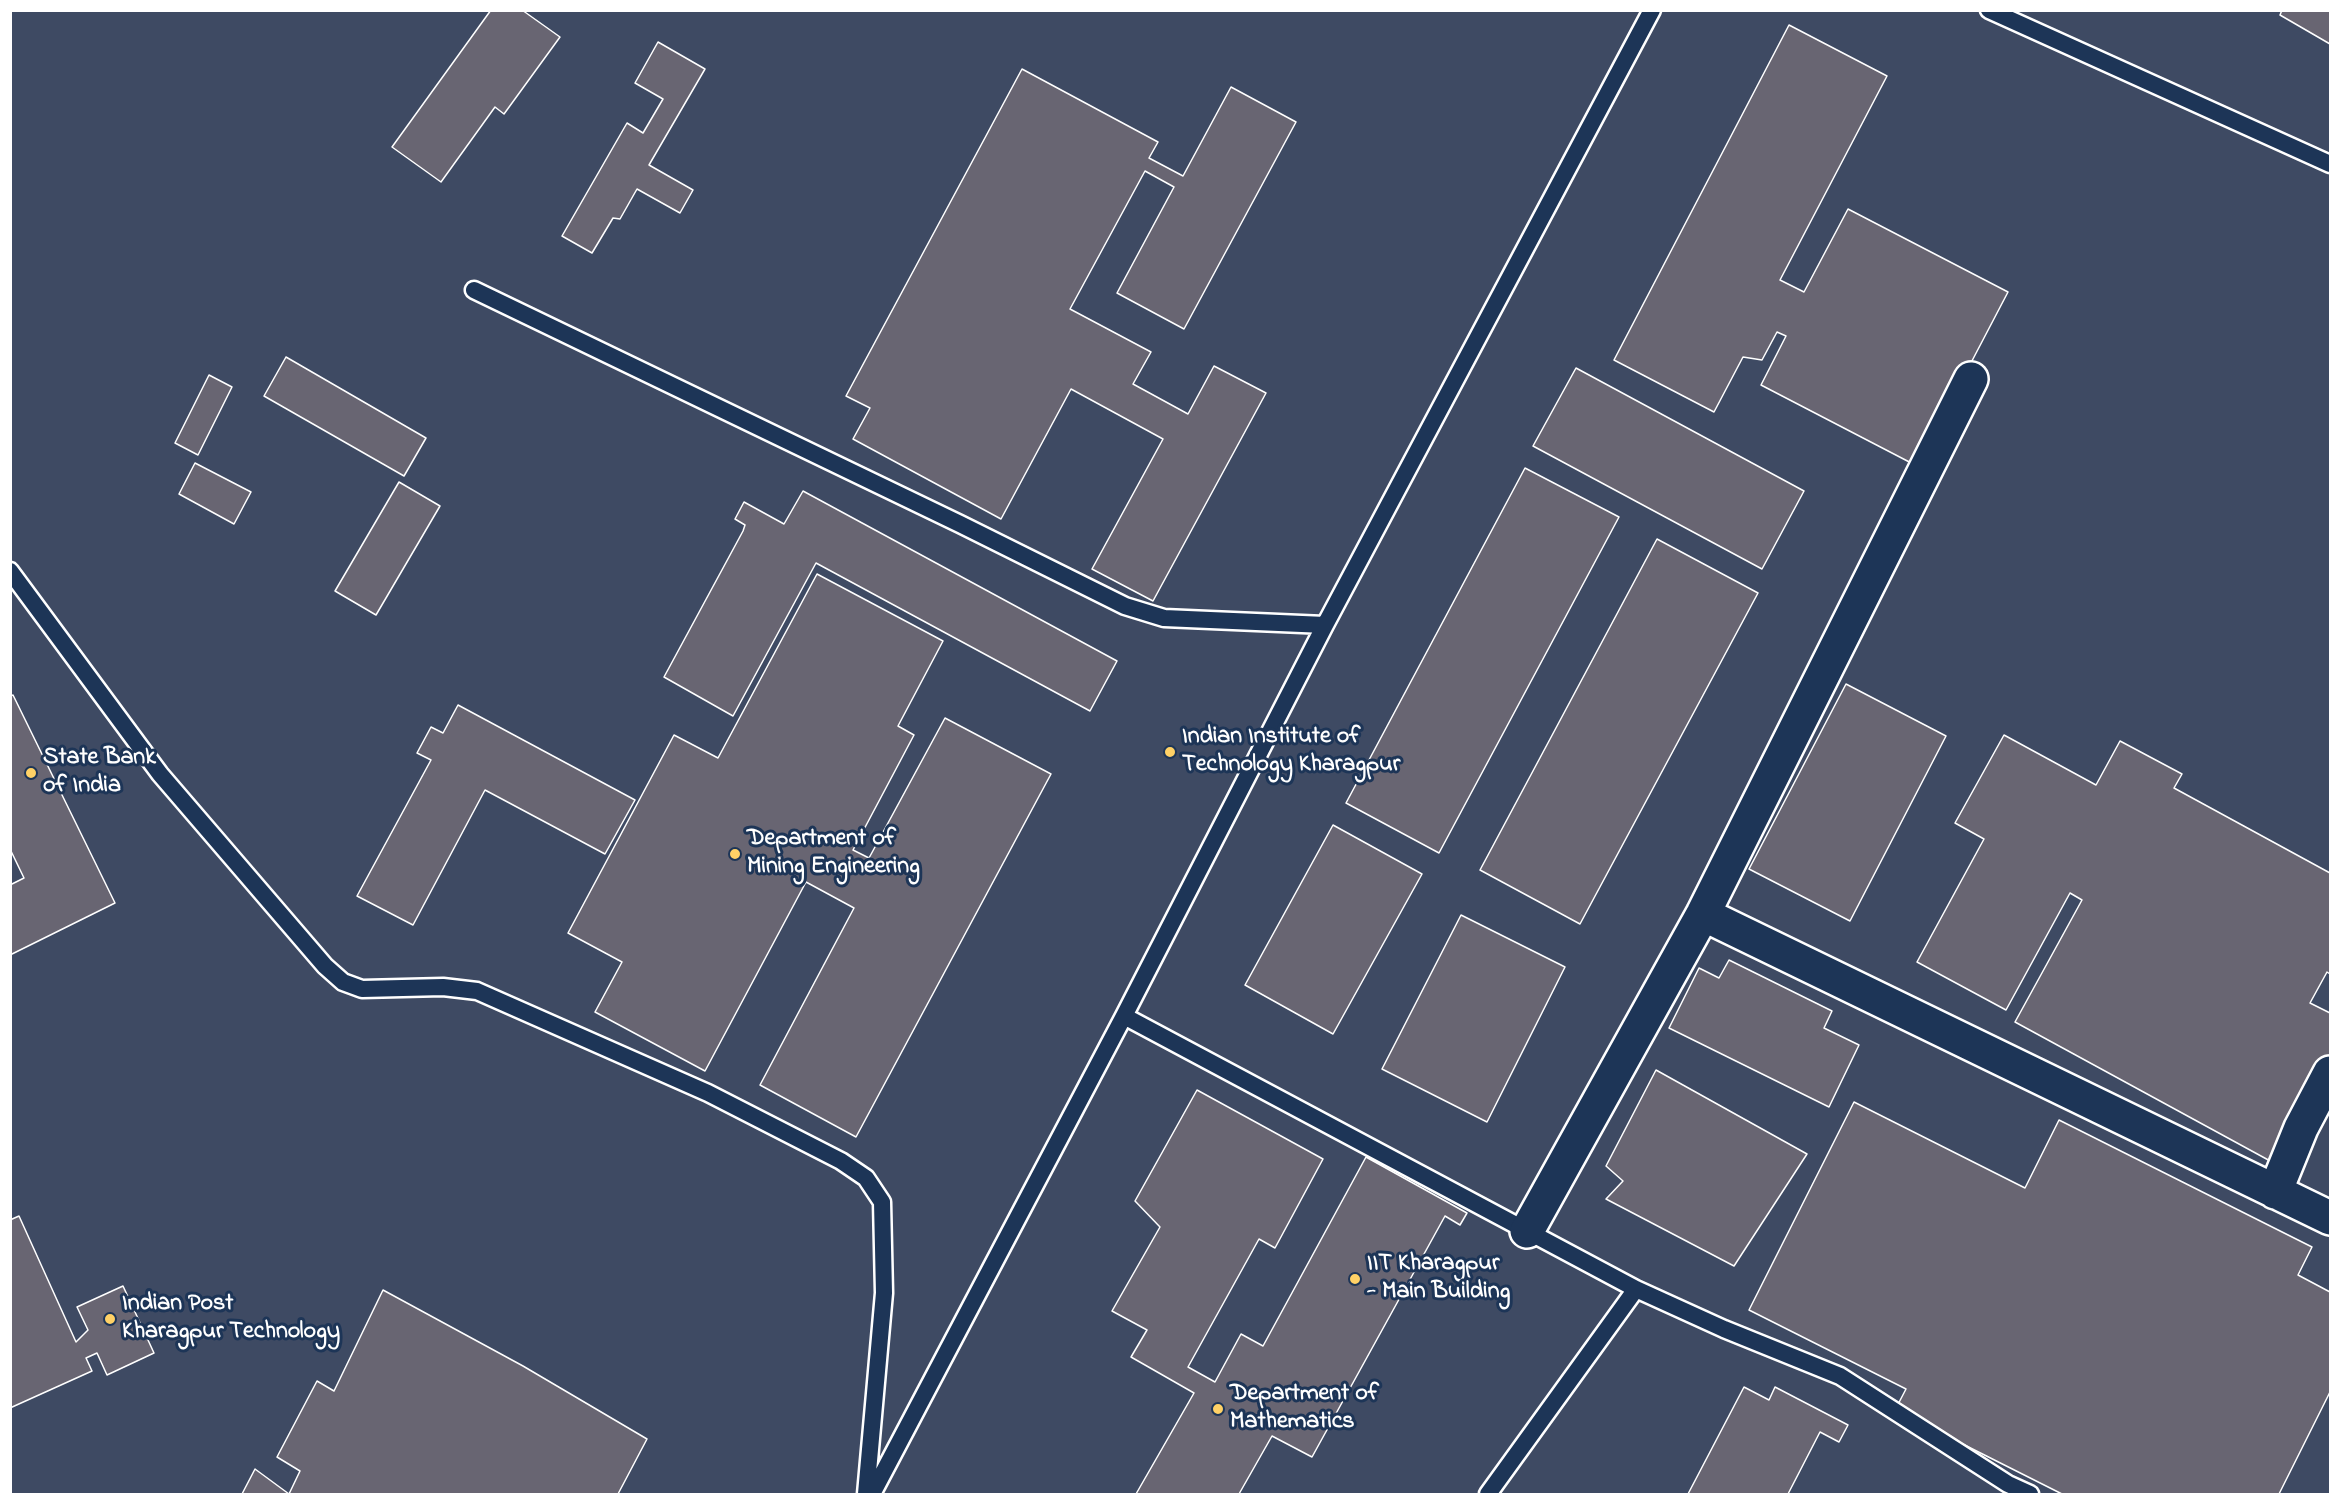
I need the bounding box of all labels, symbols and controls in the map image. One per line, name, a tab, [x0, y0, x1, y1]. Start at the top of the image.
place label: Indian Institute of Technology Kharagpur	[1182, 724, 1400, 780]
place label: State Bank of India	[43, 745, 156, 801]
marker: Indian Institute of Technology Kharagpur	[1163, 745, 1177, 759]
marker: State Bank of India	[24, 766, 38, 780]
place label: Department of Mining Engineering	[747, 826, 920, 882]
marker: Department of Mining Engineering	[728, 847, 742, 861]
place label: IIT Kharagpur - Main Building	[1367, 1251, 1510, 1307]
marker: IIT Kharagpur - Main Building	[1348, 1272, 1362, 1286]
place label: Indian Post Kharagpur Technology	[122, 1291, 340, 1347]
marker: Indian Post Kharagpur Technology	[103, 1312, 117, 1326]
place label: Department of Mathematics	[1230, 1381, 1379, 1437]
marker: Department of Mathematics	[1211, 1402, 1225, 1416]

